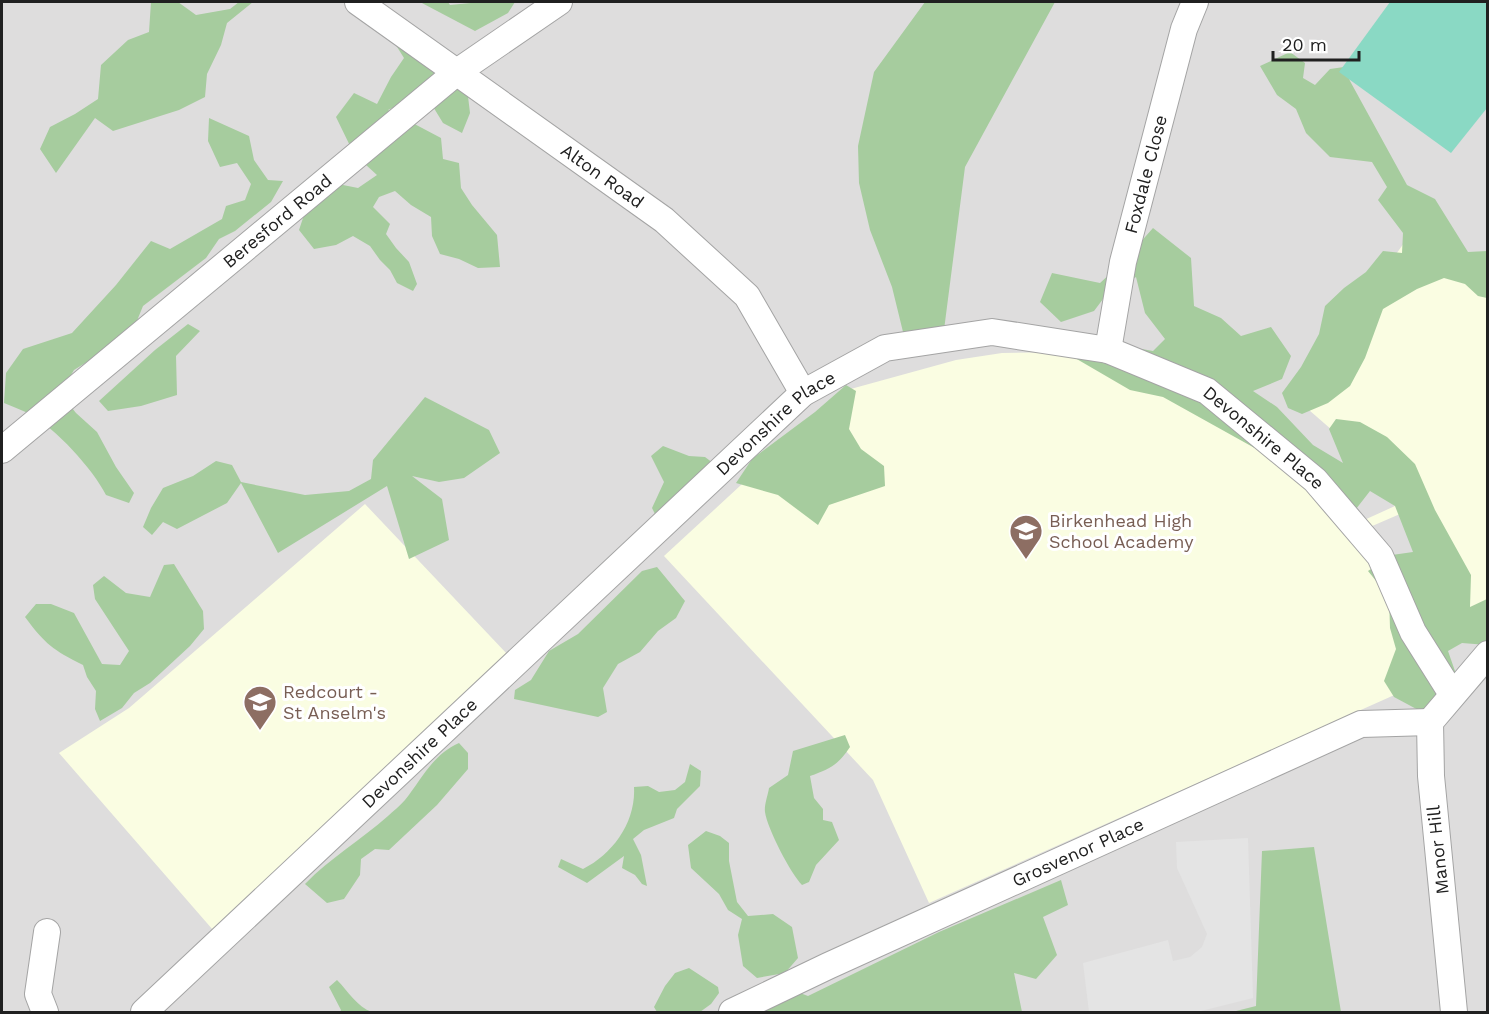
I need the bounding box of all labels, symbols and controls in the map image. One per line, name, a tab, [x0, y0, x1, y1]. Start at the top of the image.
scale bar	[1273, 24, 1358, 62]
text: 20 m	[1282, 34, 1327, 55]
street label: Foxdale Close	[1120, 113, 1171, 236]
street label: Alton Road	[557, 139, 648, 212]
street label: Beresford Road	[218, 170, 336, 272]
street label: Devonshire Place	[711, 366, 839, 479]
street label: Devonshire Place	[1199, 381, 1329, 493]
place label: Birkenhead High School Academy	[1049, 510, 1194, 552]
school or university icon: Birkenhead High School Academy	[1008, 513, 1044, 560]
place label: Redcourt - St Anselm's	[283, 681, 386, 723]
school or university icon: Redcourt - St Anselm's	[242, 684, 278, 731]
street label: Devonshire Place	[357, 694, 481, 812]
street label: Manor Hill	[1422, 804, 1453, 896]
street label: Grosvenor Place	[1009, 813, 1147, 891]

